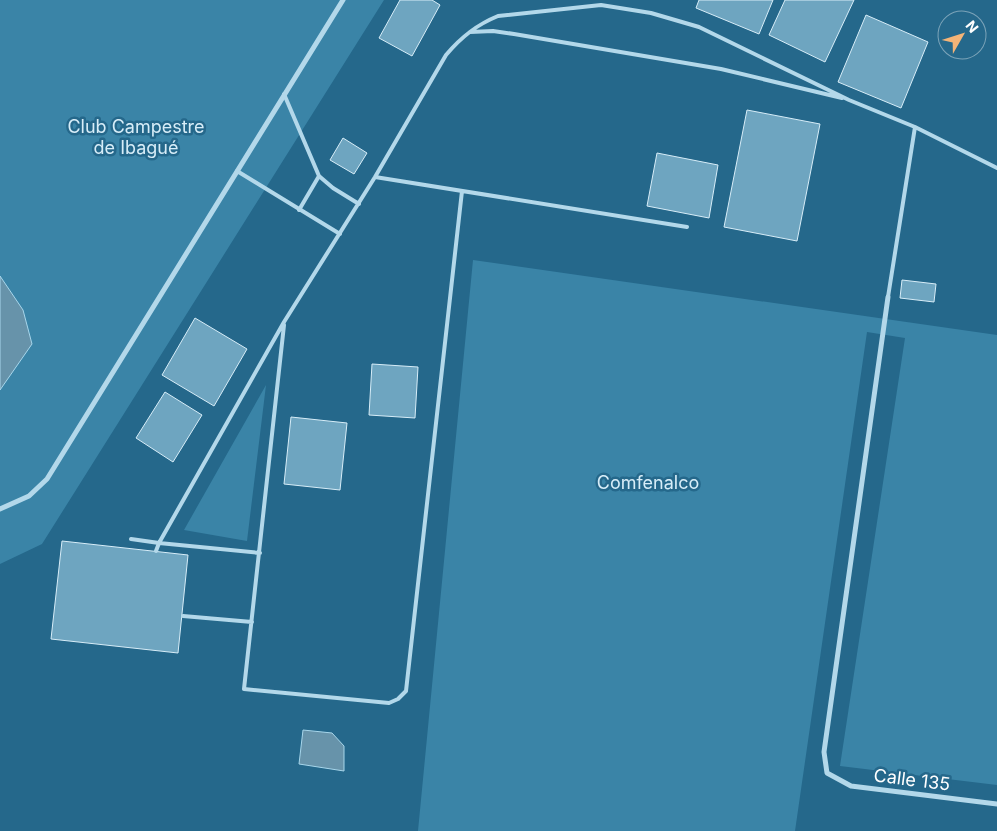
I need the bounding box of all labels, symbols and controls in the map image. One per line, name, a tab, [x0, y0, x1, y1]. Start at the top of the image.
north arrow	[937, 10, 987, 60]
text: N	[963, 17, 982, 36]
park label: Club Campestre de Ibagué	[67, 116, 205, 158]
park label: Comfenalco	[597, 472, 699, 493]
street label: Calle 135	[873, 764, 952, 795]

